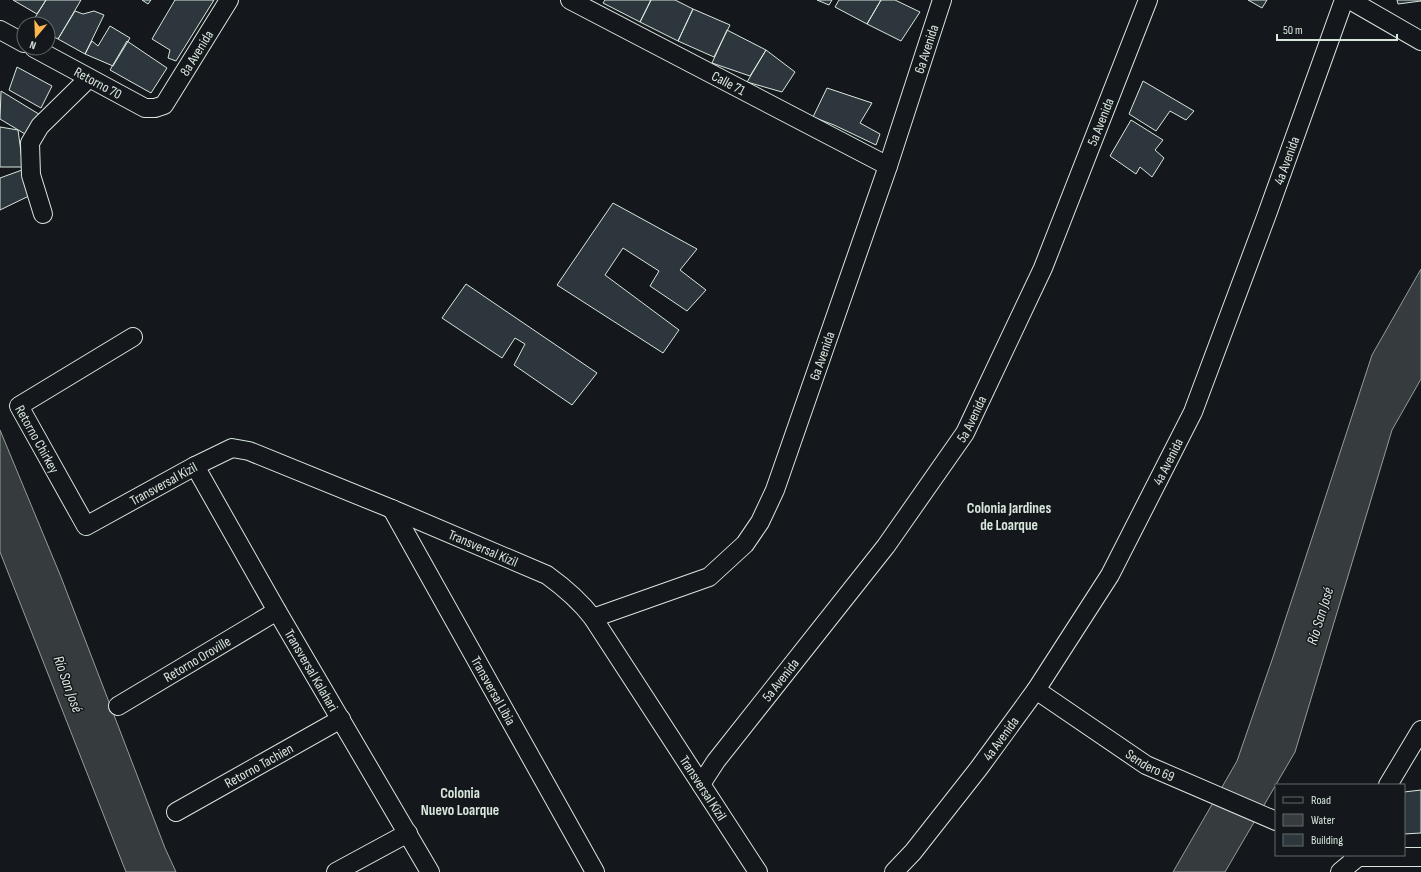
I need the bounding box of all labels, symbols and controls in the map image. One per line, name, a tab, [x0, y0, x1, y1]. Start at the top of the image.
north arrow	[16, 16, 56, 56]
scale bar	[1277, 16, 1397, 42]
street label: 6a Avenida	[911, 23, 942, 76]
text: 50 m	[1283, 23, 1303, 38]
street label: 8a Avenida	[176, 27, 217, 79]
text: N	[28, 38, 38, 52]
street label: Retorno 70	[71, 63, 125, 103]
street label: Calle 71	[709, 68, 748, 99]
street label: 5a Avenida	[1084, 96, 1118, 148]
street label: 4a Avenida	[1270, 134, 1303, 187]
street label: 6a Avenida	[806, 329, 839, 383]
street label: 5a Avenida	[953, 393, 990, 446]
street label: Retorno Chirkey	[11, 402, 63, 477]
street label: 4a Avenida	[1149, 436, 1187, 488]
street label: Transversal Kizil	[127, 459, 200, 509]
district label: Colonia Jardines de Loarque	[967, 499, 1051, 535]
street label: Transversal Kizil	[446, 526, 520, 571]
water label: Río San José	[1303, 585, 1338, 647]
street label: Transversal Kalahari	[280, 626, 342, 714]
street label: Retorno Oroville	[161, 633, 234, 686]
water label: Río San José	[48, 653, 87, 715]
street label: Transversal Libia	[467, 653, 519, 728]
street label: 5a Avenida	[758, 655, 803, 705]
street label: 4a Avenida	[979, 714, 1023, 764]
street label: Retorno Tachien	[222, 740, 296, 792]
street label: Sendero 69	[1122, 746, 1177, 785]
street label: Transversal Kizil	[676, 752, 730, 824]
district label: Colonia Nuevo Loarque	[421, 784, 499, 820]
legend	[1275, 784, 1405, 856]
text: Road	[1311, 793, 1331, 808]
text: Water	[1311, 813, 1335, 828]
text: Building	[1311, 833, 1343, 848]

